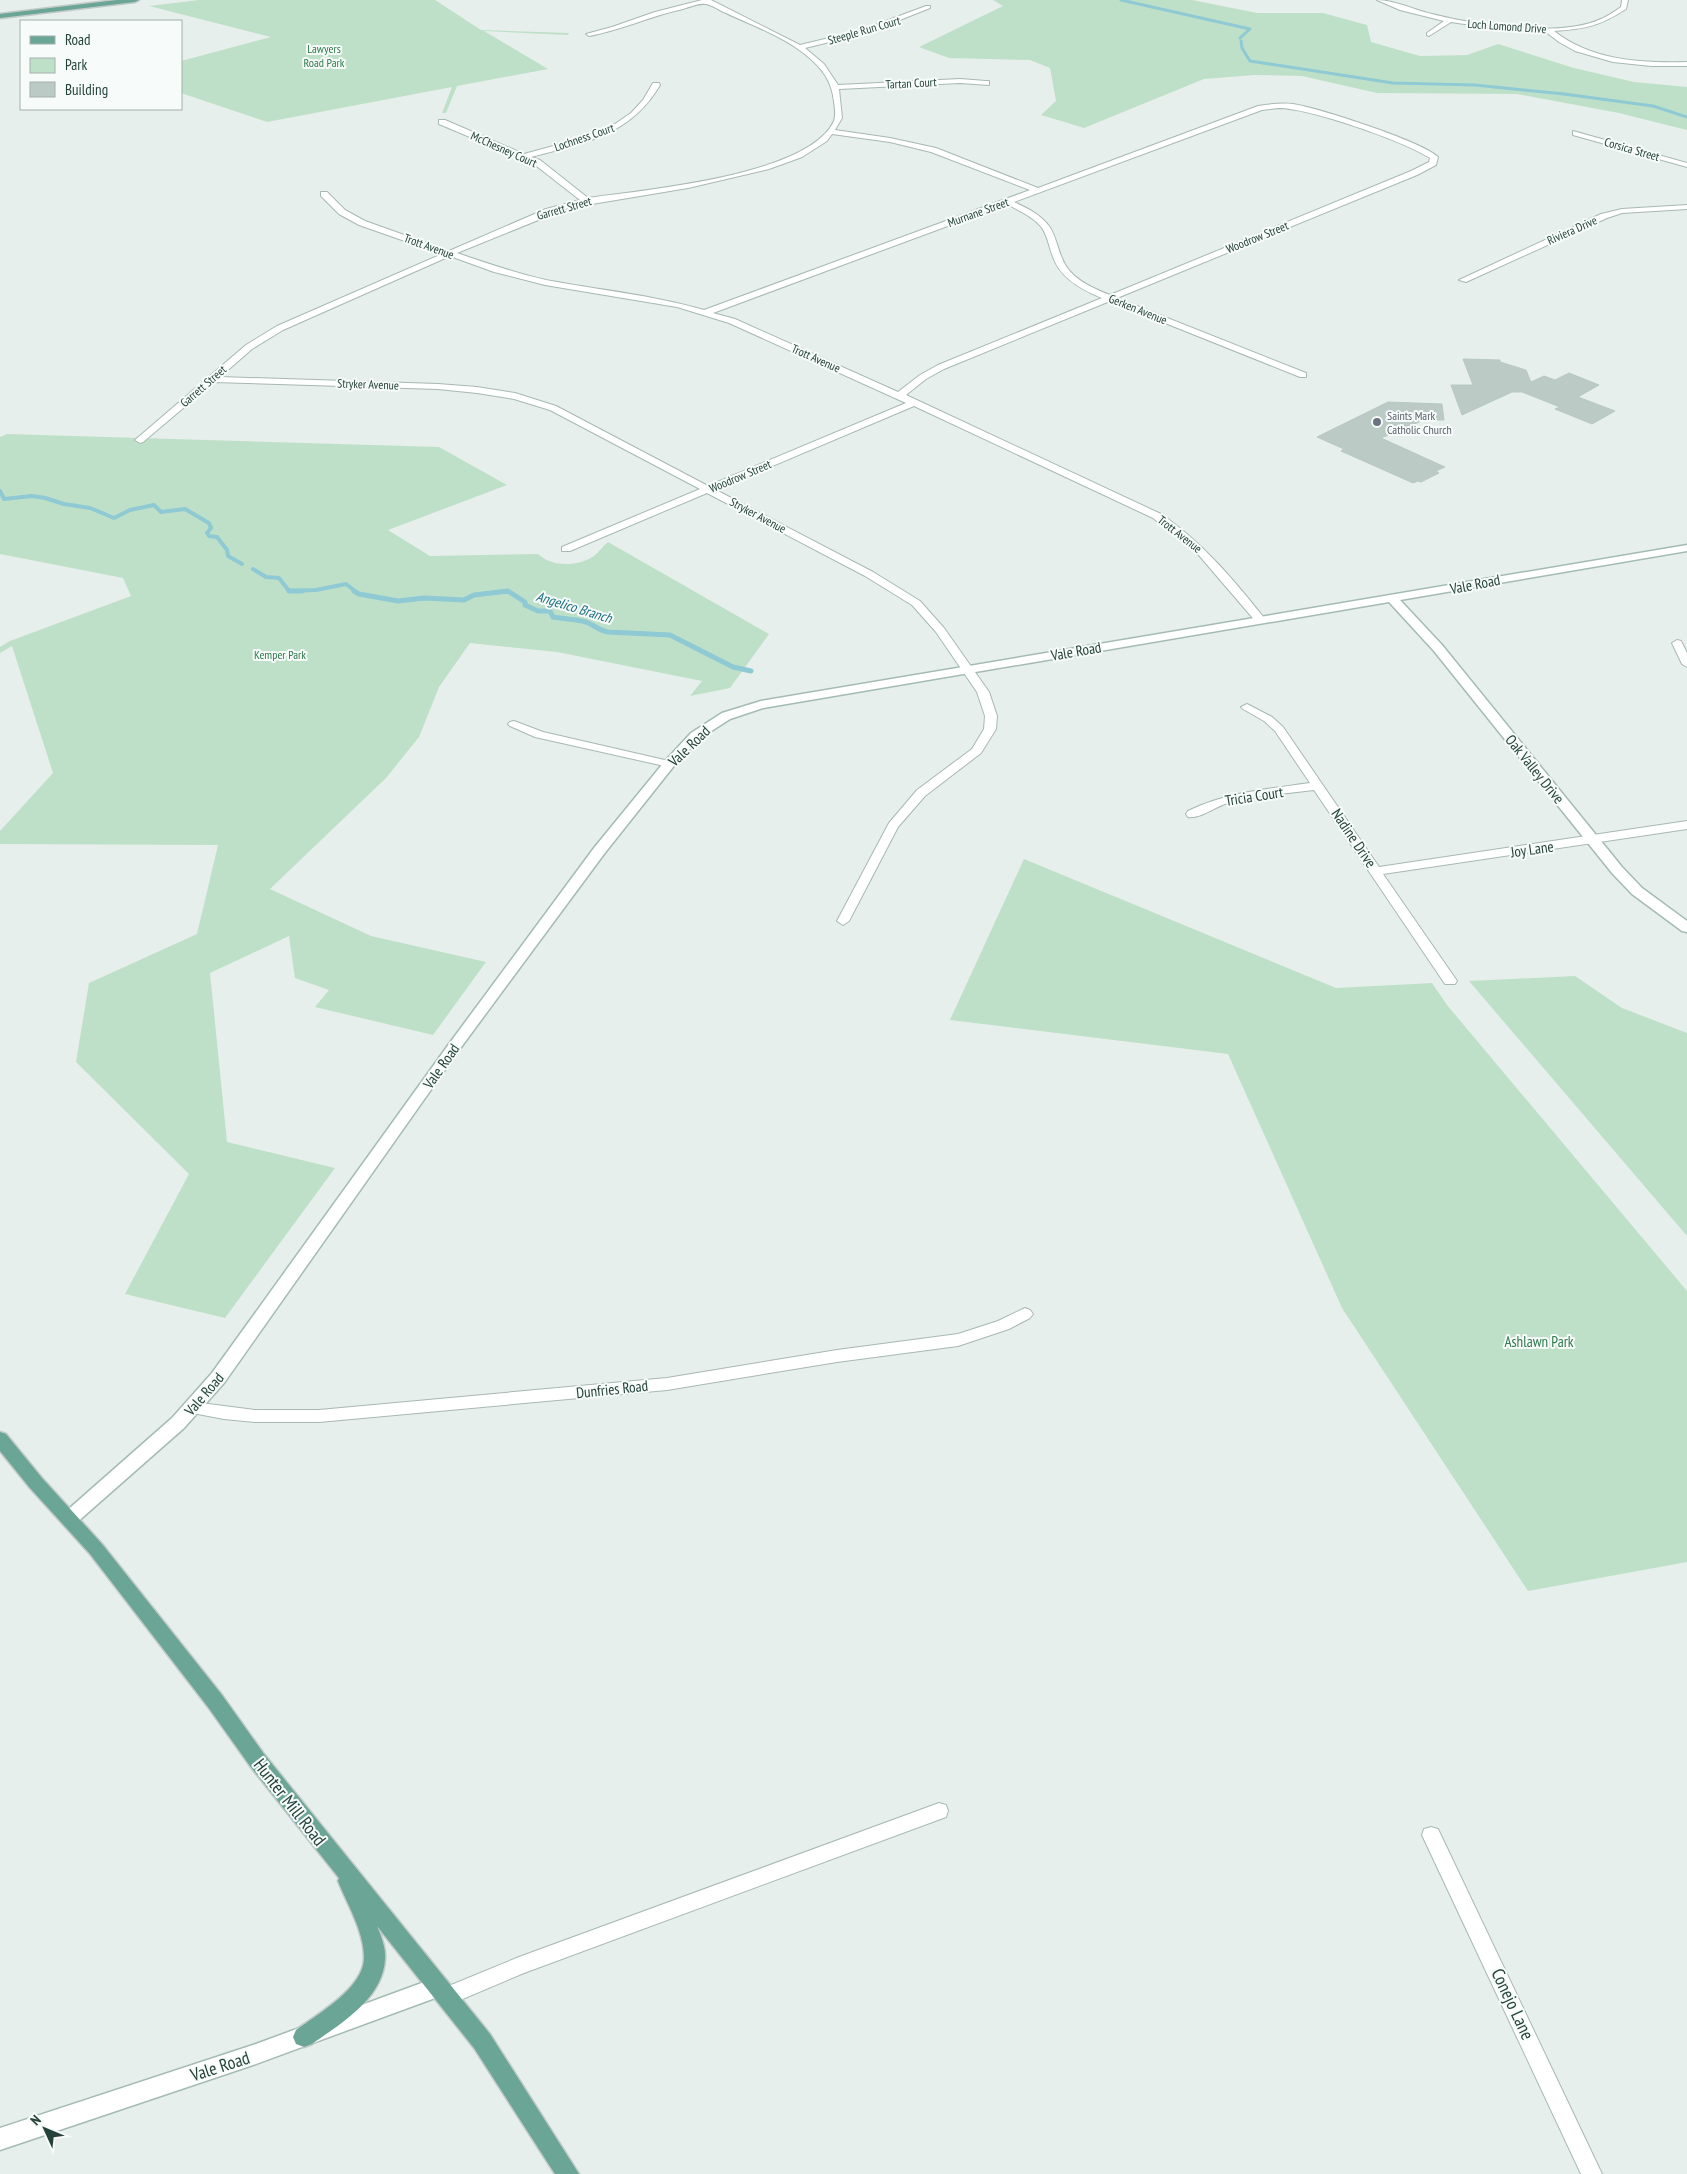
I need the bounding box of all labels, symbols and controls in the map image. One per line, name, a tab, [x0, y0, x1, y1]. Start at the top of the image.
street label: Steeple Run Court	[826, 12, 903, 48]
street label: Loch Lomond Drive	[1467, 16, 1547, 36]
legend	[20, 20, 182, 110]
text: Road	[65, 30, 91, 49]
park label: Lawyers Road Park	[304, 41, 345, 70]
text: Park	[65, 55, 87, 74]
street label: Tartan Court	[885, 74, 938, 92]
text: Building	[65, 80, 108, 99]
street label: Lochness Court	[552, 120, 617, 154]
street label: McChesney Court	[469, 128, 540, 171]
street label: Corsica Street	[1603, 134, 1662, 164]
street label: Garrett Street	[535, 193, 594, 223]
street label: Murnane Street	[945, 194, 1011, 230]
street label: Riviera Drive	[1545, 212, 1599, 248]
street label: Woodrow Street	[1224, 217, 1291, 256]
street label: Trott Avenue	[402, 230, 456, 262]
street label: Gerken Avenue	[1107, 291, 1169, 327]
street label: Trott Avenue	[789, 341, 843, 375]
street label: Garrett Street	[177, 361, 230, 410]
street label: Stryker Avenue	[337, 375, 399, 393]
place label: Saints Mark Catholic Church	[1387, 408, 1452, 437]
marker: Saints Mark Catholic Church	[1371, 416, 1383, 428]
street label: Woodrow Street	[707, 456, 774, 496]
street label: Stryker Avenue	[727, 494, 789, 536]
street label: Trott Avenue	[1155, 512, 1205, 556]
street label: Vale Road	[1447, 570, 1502, 598]
water label: Angelico Branch	[534, 587, 615, 627]
street label: Vale Road	[1048, 637, 1103, 665]
park label: Kemper Park	[254, 647, 306, 662]
street label: Vale Road	[663, 722, 714, 771]
street label: Oak Valley Drive	[1501, 731, 1569, 807]
street label: Tricia Court	[1224, 782, 1284, 810]
street label: Nadine Drive	[1327, 805, 1381, 871]
street label: Joy Lane	[1508, 837, 1555, 862]
street label: Vale Road	[418, 1040, 463, 1093]
park label: Ashlawn Park	[1504, 1332, 1574, 1351]
street label: Vale Road	[180, 1369, 228, 1420]
street label: Dunfries Road	[575, 1376, 649, 1402]
street label: Hunter Mill Road	[249, 1754, 331, 1850]
street label: Conejo Lane	[1487, 1965, 1539, 2043]
street label: Vale Road	[187, 2046, 253, 2087]
north arrow	[20, 2104, 70, 2154]
text: N	[27, 2111, 45, 2129]

